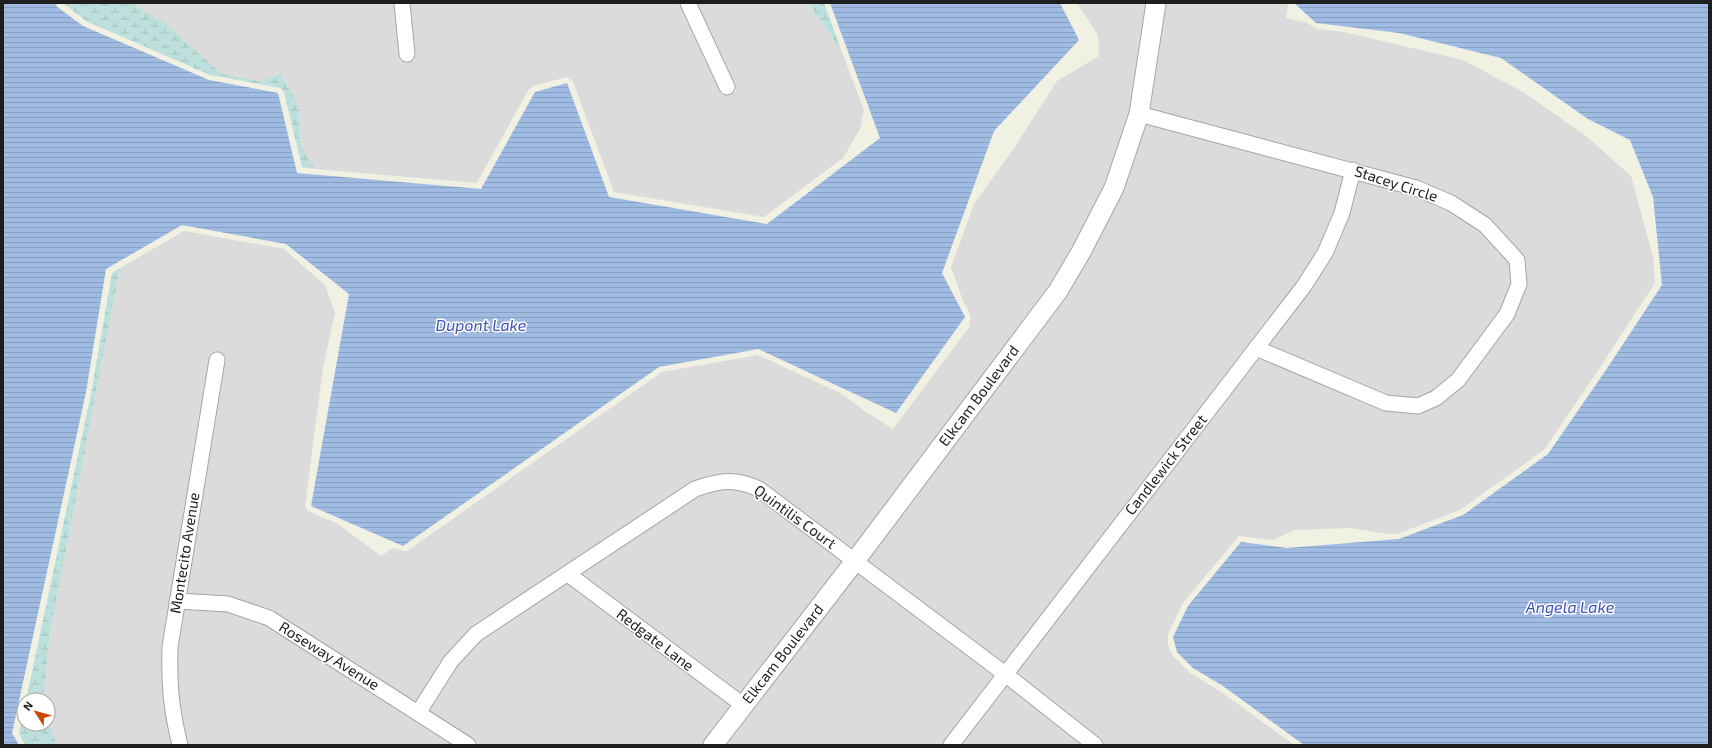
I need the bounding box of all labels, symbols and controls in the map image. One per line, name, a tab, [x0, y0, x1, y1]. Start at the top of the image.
street label: Stacey Circle	[1352, 161, 1440, 205]
water label: Dupont Lake	[436, 315, 527, 334]
street label: Elkcam Boulevard	[934, 341, 1022, 449]
street label: Candlewick Street	[1120, 410, 1210, 518]
street label: Quintilis Court	[750, 480, 840, 553]
street label: Montecito Avenue	[166, 491, 202, 615]
water label: Angela Lake	[1525, 597, 1615, 616]
street label: Elkcam Boulevard	[738, 600, 827, 707]
street label: Redgate Lane	[613, 604, 698, 674]
street label: Roseway Avenue	[276, 617, 383, 693]
north arrow	[16, 692, 56, 732]
text: N	[20, 699, 35, 713]

